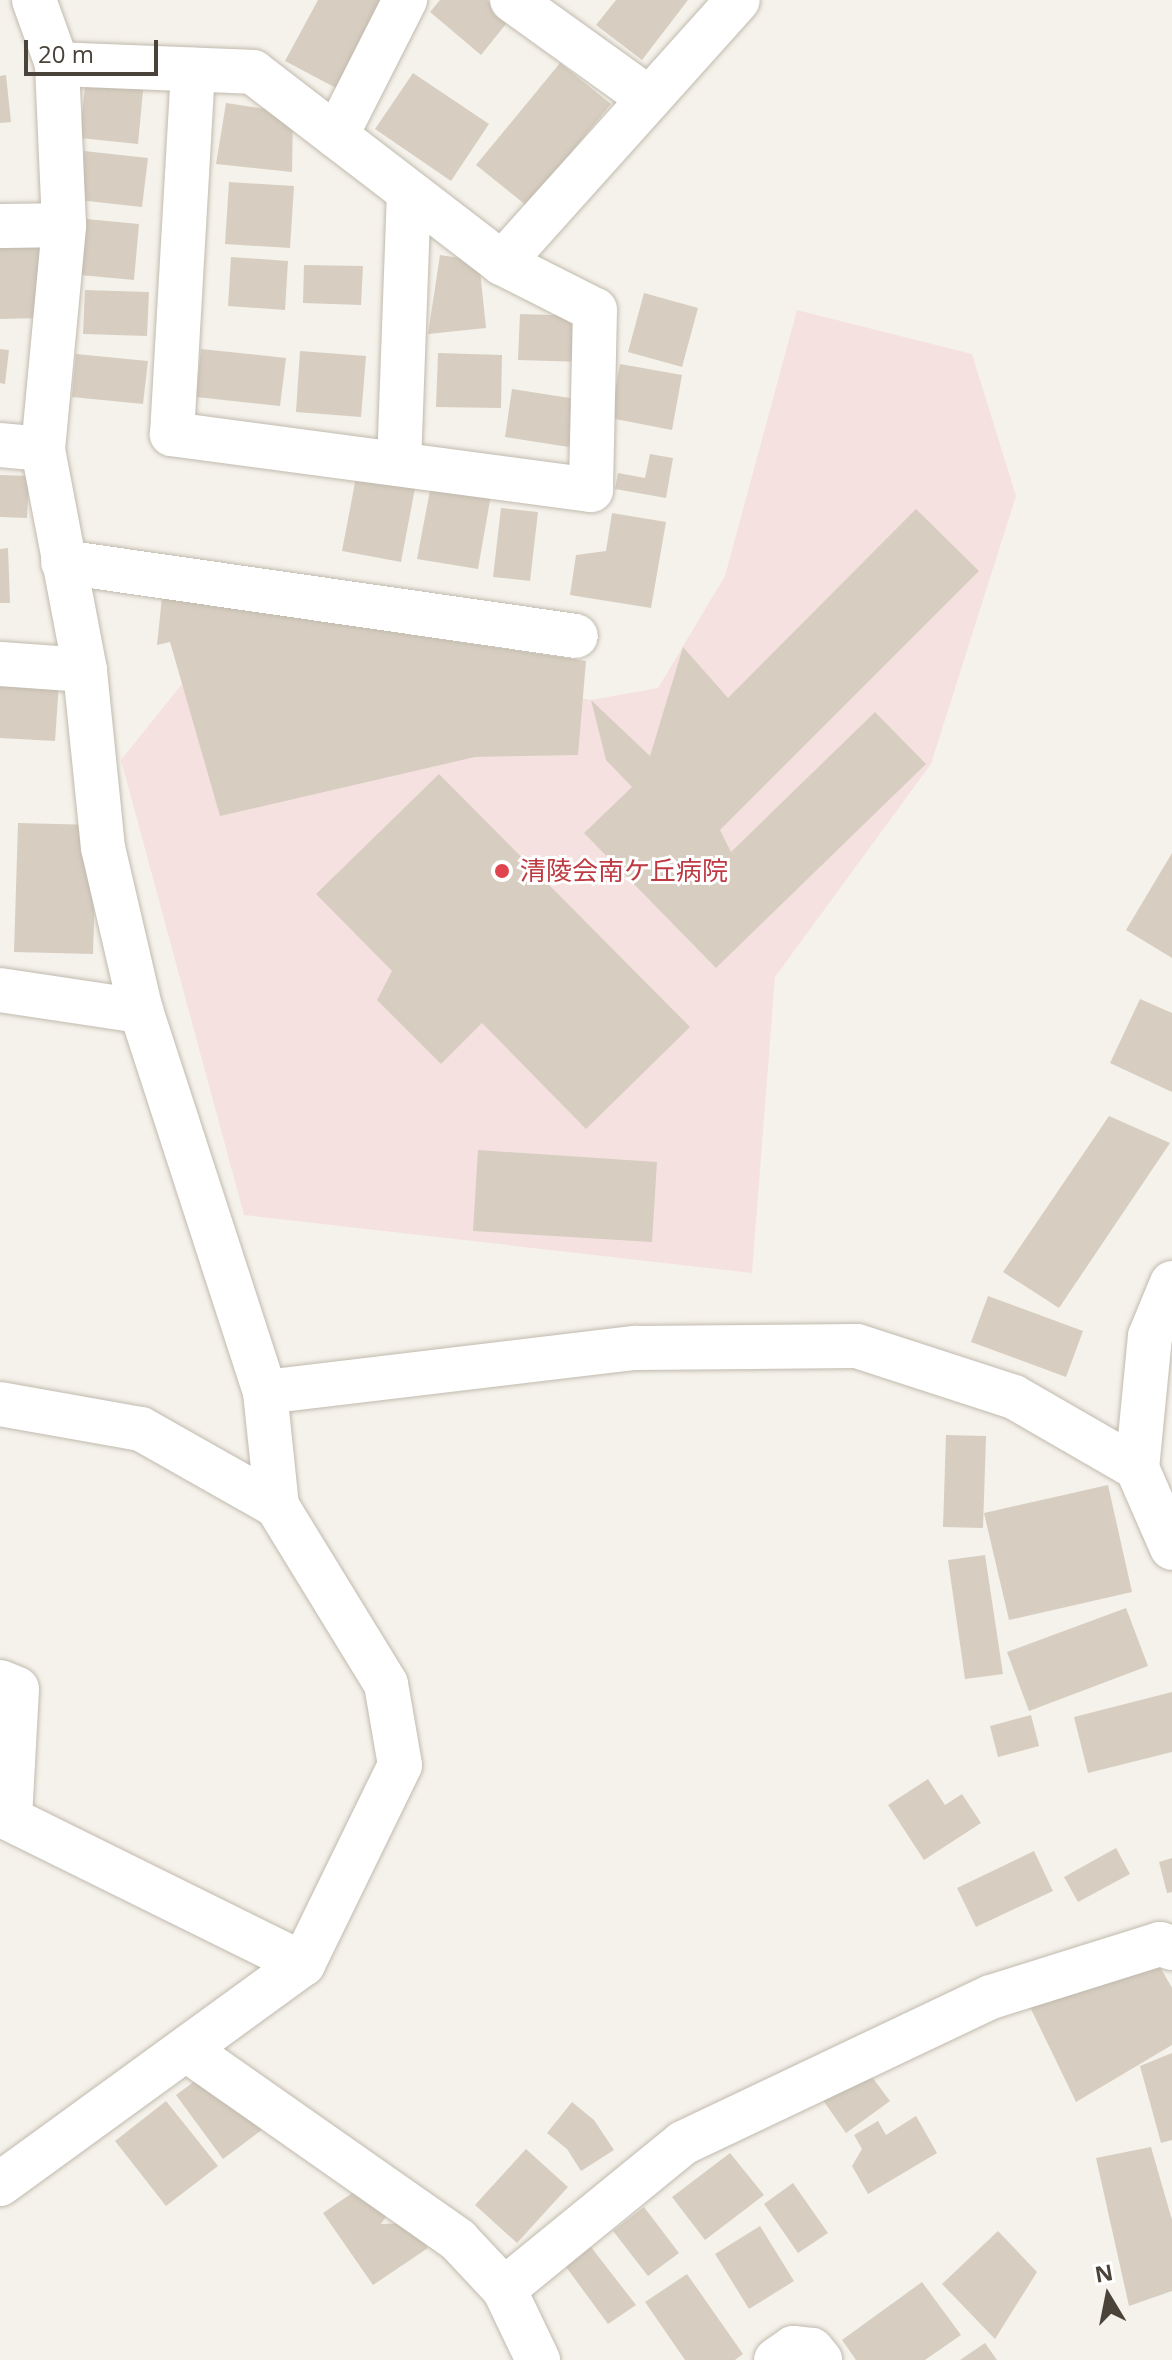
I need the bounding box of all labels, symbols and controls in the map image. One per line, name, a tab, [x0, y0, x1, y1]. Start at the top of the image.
scale bar	[28, 24, 162, 74]
text: 20 m	[38, 37, 94, 70]
place label: 清陵会南ケ丘病院	[520, 855, 728, 887]
marker: 清陵会南ケ丘病院	[491, 860, 513, 882]
north arrow	[1068, 2256, 1148, 2336]
text: N	[1092, 2256, 1115, 2289]

